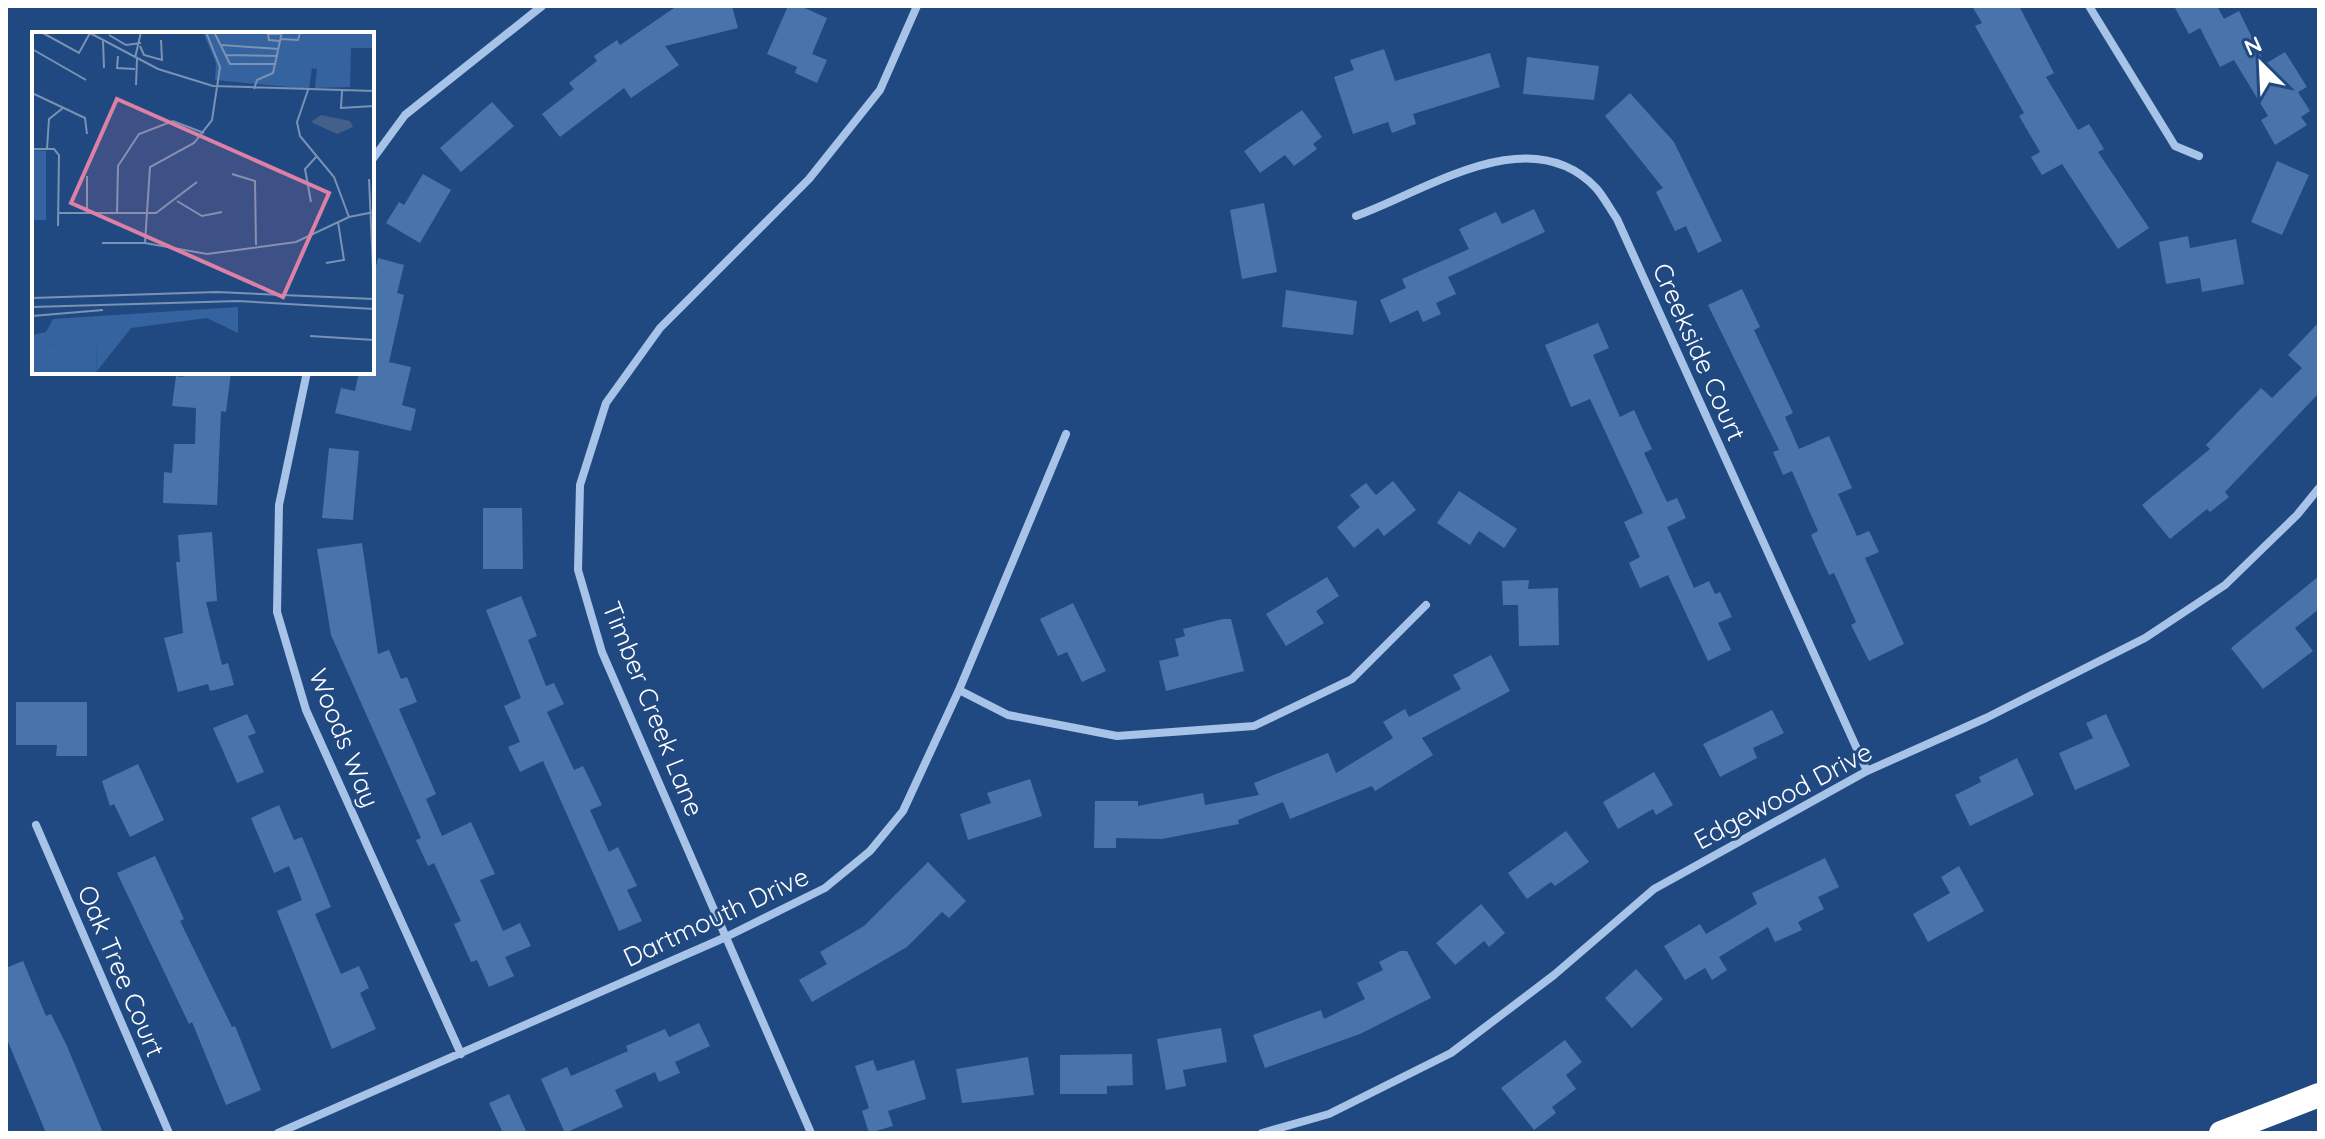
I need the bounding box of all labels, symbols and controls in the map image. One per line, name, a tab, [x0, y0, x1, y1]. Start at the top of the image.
north arrow	[2221, 24, 2301, 104]
text: N	[2240, 30, 2266, 62]
inset map	[32, 32, 374, 374]
street label: Creekside Court	[1646, 258, 1753, 446]
street label: Timber Creek Lane	[595, 597, 712, 821]
street label: Woods Way	[302, 664, 387, 812]
street label: Edgewood Drive	[1688, 735, 1878, 856]
street label: Dartmouth Drive	[618, 859, 814, 974]
street label: Oak Tree Court	[71, 880, 172, 1061]

